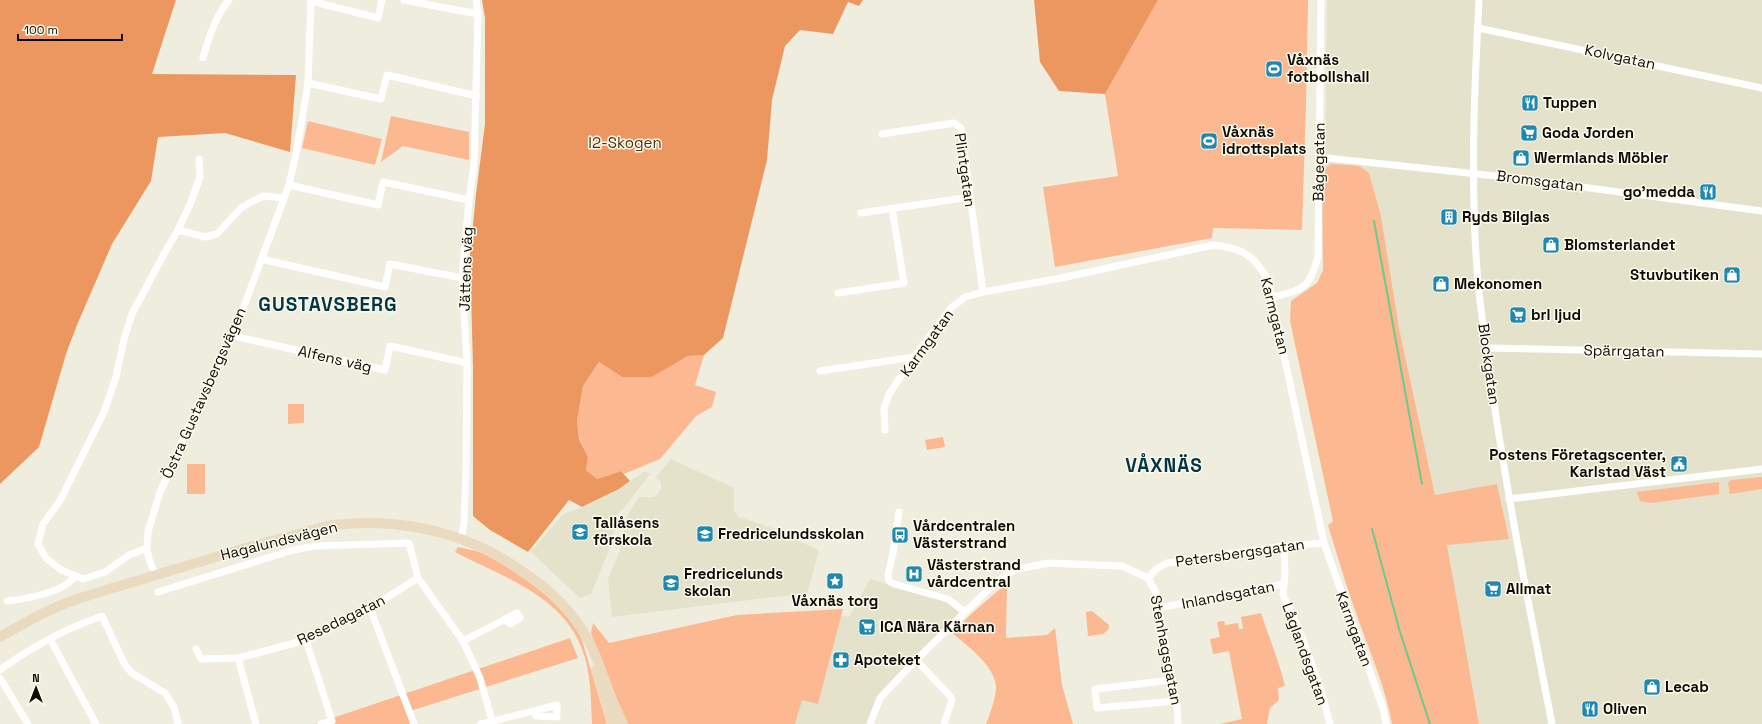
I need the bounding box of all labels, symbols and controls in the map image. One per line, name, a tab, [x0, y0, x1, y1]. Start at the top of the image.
scale bar	[18, 16, 122, 42]
text: 100 m	[24, 22, 58, 38]
street label: Kolvgatan	[1583, 40, 1657, 73]
place label: Våxnäs fotbollshall	[1287, 50, 1370, 86]
sports icon: Våxnäs fotbollshall	[1264, 59, 1284, 79]
restaurant icon: Tuppen	[1520, 93, 1540, 113]
place label: Tuppen	[1543, 93, 1597, 112]
place label: Våxnäs idrottsplats	[1222, 122, 1307, 158]
street label: Bågegatan	[1308, 122, 1329, 202]
supermarket icon: Goda Jorden	[1519, 123, 1539, 143]
place label: Goda Jorden	[1542, 123, 1634, 142]
sports icon: Våxnäs idrottsplats	[1199, 131, 1219, 151]
street label: Plintgatan	[951, 132, 980, 208]
park label: I2-Skogen	[588, 133, 662, 152]
shop icon: Wermlands Möbler	[1511, 148, 1531, 168]
place label: Wermlands Möbler	[1534, 148, 1669, 167]
street label: Bromsgatan	[1495, 166, 1585, 195]
place label: go'medda	[1623, 182, 1695, 201]
restaurant icon: go'medda	[1698, 182, 1718, 202]
building icon: Ryds Bilglas	[1439, 207, 1459, 227]
place label: Ryds Bilglas	[1462, 207, 1550, 226]
street label: Jättens väg	[455, 226, 476, 312]
shop icon: Blomsterlandet	[1541, 235, 1561, 255]
place label: Blomsterlandet	[1564, 235, 1676, 254]
place label: Stuvbutiken	[1630, 265, 1719, 284]
shop icon: Stuvbutiken	[1722, 265, 1742, 285]
shop icon: Mekonomen	[1431, 274, 1451, 294]
place label: Mekonomen	[1454, 274, 1542, 293]
street label: Karmgatan	[1257, 275, 1294, 356]
district label: GUSTAVSBERG	[258, 292, 398, 317]
street label: Östra Gustavsbergsvägen	[157, 304, 250, 481]
street label: Karmgatan	[896, 305, 957, 380]
supermarket icon: brl ljud	[1508, 305, 1528, 325]
place label: brl ljud	[1531, 305, 1581, 324]
street label: Blockgatan	[1474, 322, 1505, 406]
street label: Spärrgatan	[1583, 340, 1665, 361]
street label: Alfens väg	[296, 341, 374, 376]
place label: Postens Företagscenter, Karlstad Väst	[1489, 445, 1666, 481]
district label: VÅXNÄS	[1125, 452, 1203, 478]
public building icon: Postens Företagscenter, Karlstad Väst	[1669, 454, 1689, 474]
place label: Tallåsens förskola	[593, 513, 660, 549]
place label: Vårdcentralen Västerstrand	[913, 516, 1015, 552]
street label: Hagalundsvägen	[218, 517, 339, 564]
school or university icon: Tallåsens förskola	[570, 522, 590, 542]
school or university icon: Fredricelundsskolan	[695, 524, 715, 544]
place label: Fredricelundsskolan	[718, 524, 864, 543]
bus stop icon: Vårdcentralen Västerstrand	[890, 525, 910, 545]
street label: Petersbergsgatan	[1174, 534, 1306, 571]
place label: Västerstrand vårdcentral	[927, 555, 1021, 591]
place label: Fredricelunds skolan	[684, 564, 783, 600]
hospital icon: Västerstrand vårdcentral	[904, 564, 924, 584]
place icon: Våxnäs torg	[825, 571, 845, 591]
school or university icon: Fredricelunds skolan	[661, 573, 681, 593]
street label: Inlandsgatan	[1180, 576, 1276, 613]
supermarket icon: Allmat	[1483, 579, 1503, 599]
place label: Allmat	[1506, 579, 1551, 598]
street label: Karmgatan	[1332, 589, 1377, 669]
street label: Resedagatan	[294, 590, 388, 649]
place label: Våxnäs torg	[792, 591, 878, 610]
street label: Stenhagsgatan	[1147, 593, 1186, 706]
street label: Låglandsgatan	[1278, 600, 1333, 708]
supermarket icon: ICA Nära Kärnan	[857, 617, 877, 637]
place label: ICA Nära Kärnan	[880, 617, 995, 636]
pharmacy icon: Apoteket	[831, 650, 851, 670]
place label: Apoteket	[854, 650, 921, 669]
north arrow	[16, 668, 56, 708]
text: N	[32, 671, 40, 685]
shop icon: Lecab	[1642, 677, 1662, 697]
place label: Lecab	[1665, 677, 1709, 696]
restaurant icon: Oliven	[1580, 699, 1600, 719]
place label: Oliven	[1603, 699, 1647, 718]

